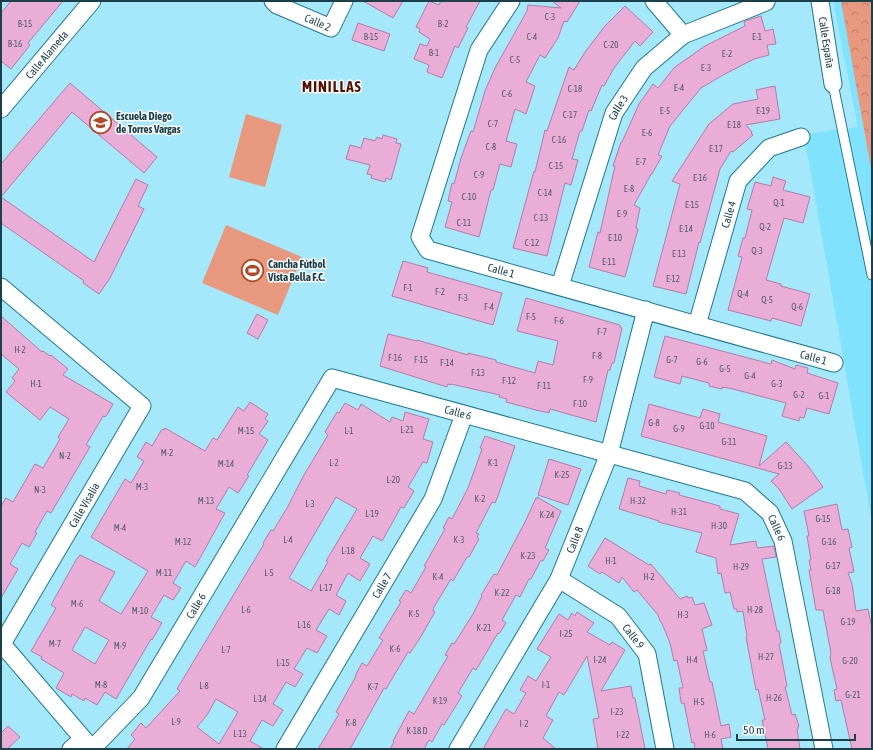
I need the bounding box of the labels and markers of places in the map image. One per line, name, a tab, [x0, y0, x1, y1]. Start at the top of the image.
school or university icon: Escuela Diego de Torres Vargas	[87, 109, 113, 135]
place label: Escuela Diego de Torres Vargas	[116, 110, 181, 135]
sports icon: Cancha Fútbol Vista Bella F.C.	[239, 257, 265, 283]
place label: Cancha Fútbol Vista Bella F.C.	[267, 258, 327, 283]

